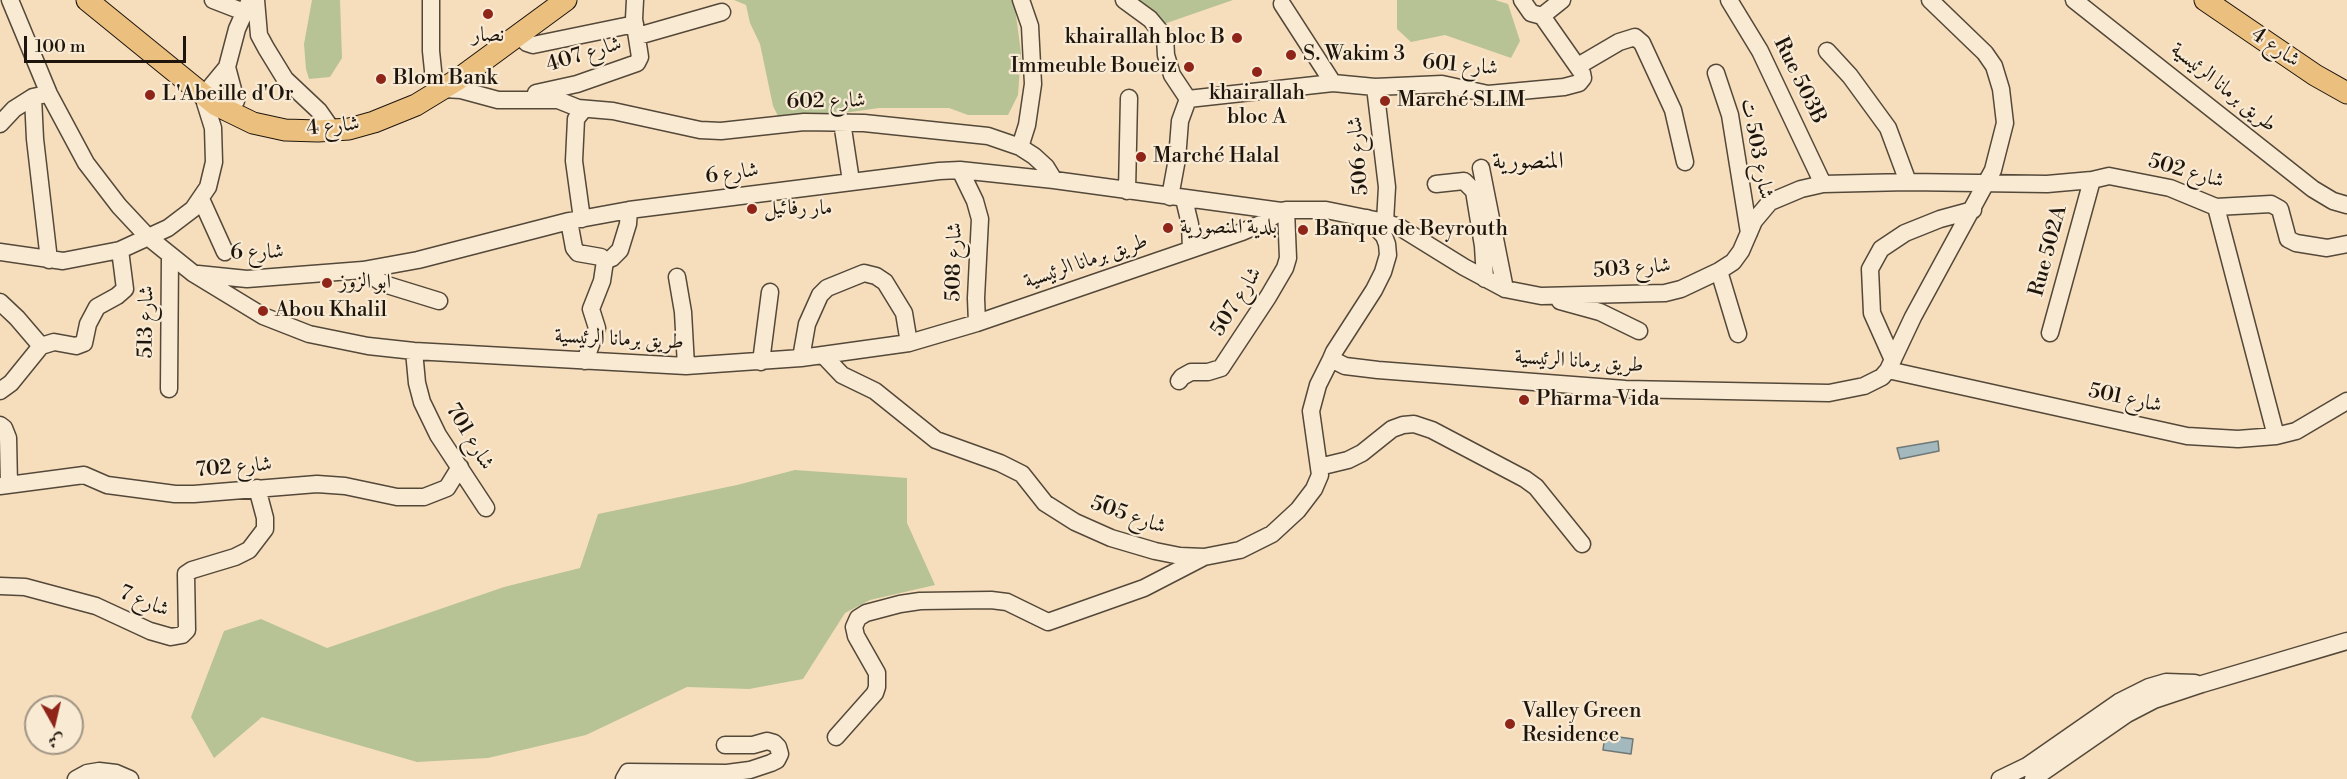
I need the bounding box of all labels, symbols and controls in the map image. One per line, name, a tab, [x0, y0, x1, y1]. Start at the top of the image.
marker: نصار	[481, 7, 495, 21]
place label: نصار	[472, 23, 504, 49]
street label: شارع 4	[2246, 23, 2304, 73]
scale bar	[27, 24, 189, 62]
place label: khairallah bloc B	[1065, 25, 1225, 51]
marker: khairallah bloc B	[1230, 31, 1244, 45]
street label: شارع 407	[543, 32, 625, 78]
street label: Rue 503B	[1767, 34, 1831, 128]
text: 100 m	[35, 35, 86, 58]
street label: طريق برمانا الرئيسية	[2165, 38, 2281, 138]
place label: S. Wakim 3	[1303, 42, 1405, 68]
marker: S. Wakim 3	[1284, 48, 1298, 62]
street label: شارع 601	[1421, 50, 1499, 82]
place label: Immeuble Boueiz	[1010, 54, 1177, 80]
marker: Immeuble Boueiz	[1182, 60, 1196, 74]
marker: khairallah bloc A	[1250, 65, 1264, 79]
place label: Blom Bank	[393, 66, 497, 92]
marker: Blom Bank	[374, 72, 388, 86]
place label: khairallah bloc A	[1209, 81, 1305, 131]
place label: L'Abeille d'Or	[162, 82, 294, 108]
marker: L'Abeille d'Or	[143, 88, 157, 102]
place label: Marché SLIM	[1397, 88, 1525, 114]
street label: شارع 602	[786, 89, 866, 115]
marker: Marché SLIM	[1378, 94, 1392, 108]
street label: شارع 503 ت	[1734, 97, 1778, 201]
street label: شارع 4	[305, 112, 361, 142]
street label: شارع 506	[1343, 116, 1375, 196]
place label: Marché Halal	[1153, 144, 1279, 170]
district label: المنصورية	[1492, 148, 1564, 176]
street label: شارع 502	[2145, 149, 2227, 195]
marker: Marché Halal	[1134, 150, 1148, 164]
street label: شارع 6	[704, 158, 760, 190]
place label: مار رفائيل	[764, 196, 832, 222]
marker: مار رفائيل	[745, 202, 759, 216]
street label: Rue 502A	[2025, 203, 2073, 299]
place label: بلدية المنصورية	[1180, 215, 1277, 241]
place label: Banque de Beyrouth	[1315, 217, 1508, 243]
marker: بلدية المنصورية	[1161, 221, 1175, 235]
street label: شارع 508	[942, 222, 968, 302]
marker: Banque de Beyrouth	[1296, 223, 1310, 237]
street label: طريق برمانا الرئيسية	[1021, 229, 1151, 295]
street label: شارع 6	[230, 240, 284, 266]
street label: شارع 503	[1592, 254, 1672, 284]
street label: شارع 507	[1206, 263, 1268, 341]
place label: ابو الزوز	[339, 270, 391, 296]
marker: ابو الزوز	[320, 276, 334, 290]
street label: شارع 513	[134, 285, 160, 359]
place label: Abou Khalil	[275, 298, 387, 324]
marker: Abou Khalil	[256, 304, 270, 318]
street label: طريق برمانا الرئيسية	[554, 324, 684, 356]
street label: طريق برمانا الرئيسية	[1514, 345, 1644, 379]
street label: شارع 501	[2086, 379, 2164, 419]
place label: Pharma Vida	[1536, 387, 1660, 413]
marker: Pharma Vida	[1517, 393, 1531, 407]
street label: شارع 701	[439, 399, 499, 475]
street label: شارع 702	[195, 452, 273, 484]
street label: شارع 505	[1087, 491, 1169, 541]
street label: شارع 7	[115, 581, 173, 623]
north arrow	[24, 695, 84, 755]
place label: Valley Green Residence	[1522, 699, 1641, 749]
marker: Valley Green Residence	[1503, 717, 1517, 731]
text: ش	[47, 730, 65, 752]

